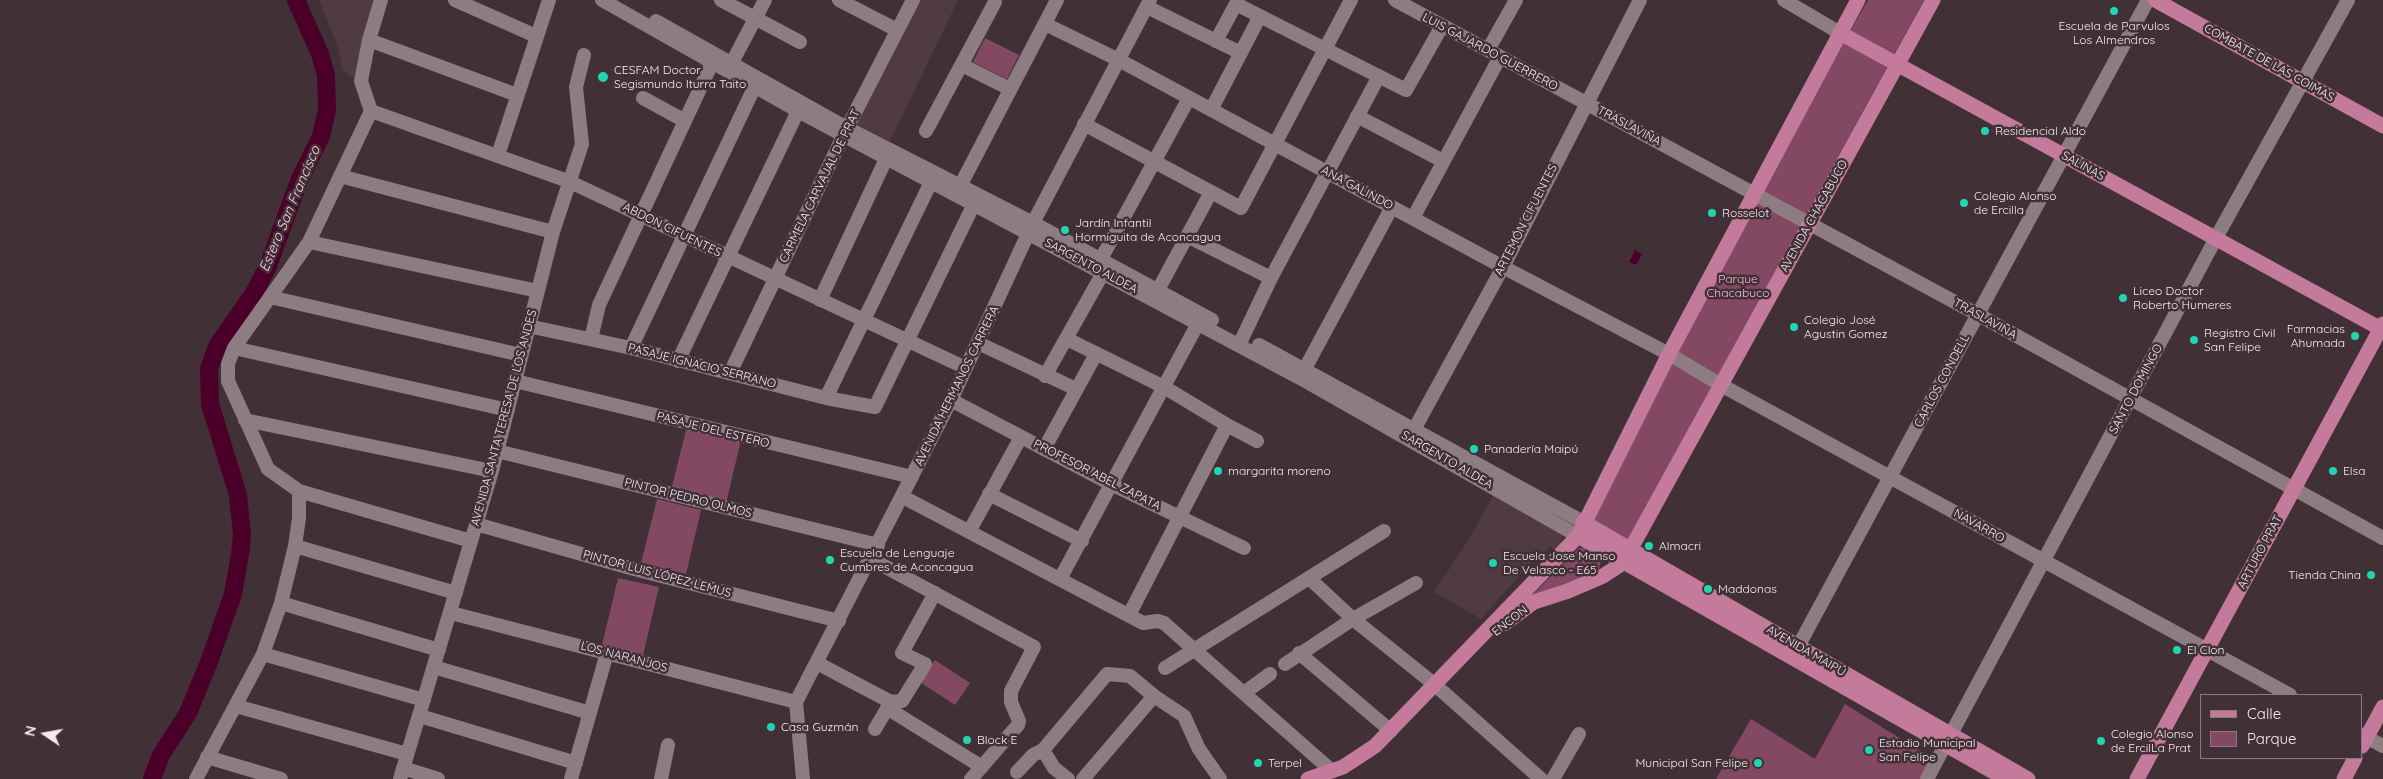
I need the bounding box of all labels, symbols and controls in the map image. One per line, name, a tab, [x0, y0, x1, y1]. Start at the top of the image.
marker: Escuela de Parvulos Los Almendros	[2108, 5, 2120, 17]
street label: LUIS GAJARDO GUERRERO	[1420, 10, 1560, 94]
place label: Escuela de Parvulos Los Almendros	[2058, 19, 2170, 47]
street label: COMBATE DE LAS COIMAS	[2201, 21, 2337, 105]
place label: CESFAM Doctor Segismundo Iturra Taito	[614, 63, 746, 91]
marker: CESFAM Doctor Segismundo Iturra Taito	[596, 70, 610, 84]
street label: TRASLAVIÑA	[1595, 103, 1663, 149]
street label: CARMELA CARVAJAL DE PRAT	[776, 107, 864, 265]
place label: Residencial Aldo	[1995, 124, 2086, 138]
marker: Residencial Aldo	[1979, 125, 1991, 137]
water label: Estero San Francisco	[256, 144, 324, 274]
street label: SALINAS	[2059, 148, 2107, 184]
street label: AVENIDA CHACABUCO	[1777, 157, 1851, 275]
street label: ARTEMÓN CIFUENTES	[1492, 162, 1560, 278]
street label: ANA GALINDO	[1318, 163, 1396, 213]
place label: Colegio Alonso de Ercilla	[1974, 189, 2056, 217]
marker: Colegio Alonso de Ercilla	[1958, 197, 1970, 209]
street label: ABDON CIFUENTES	[620, 200, 724, 260]
place label: Rosselot	[1722, 206, 1769, 220]
marker: Rosselot	[1706, 207, 1718, 219]
place label: Jardín Infantil Hormiguita de Aconcagua	[1075, 216, 1221, 244]
marker: Jardín Infantil Hormiguita de Aconcagua	[1059, 224, 1071, 236]
street label: SARGENTO ALDEA	[1042, 235, 1140, 297]
park label: Parque Chacabuco	[1707, 272, 1769, 300]
place label: Liceo Doctor Roberto Humeres	[2133, 284, 2231, 312]
marker: Liceo Doctor Roberto Humeres	[2117, 292, 2129, 304]
street label: TRASLAVIÑA	[1951, 296, 2019, 342]
street label: AVENIDA HERMANOS CARRERA	[912, 304, 1002, 468]
street label: AVENIDA SANTA TERESA DE LOS ANDES	[468, 308, 540, 528]
place label: Colegio José Agustin Gomez	[1804, 313, 1888, 341]
marker: Colegio José Agustin Gomez	[1788, 321, 1800, 333]
place label: Farmacias Ahumada	[2287, 322, 2345, 350]
place label: Registro Civil San Felipe	[2204, 326, 2275, 354]
marker: Farmacias Ahumada	[2349, 330, 2361, 342]
street label: CARLOS CONDELL	[1911, 332, 1973, 430]
marker: Registro Civil San Felipe	[2188, 334, 2200, 346]
street label: PASAJE IGNACIO SERRANO	[626, 341, 778, 391]
street label: SANTO DOMINGO	[2106, 342, 2166, 436]
street label: PASAJE DEL ESTERO	[655, 409, 771, 451]
street label: SARGENTO ALDEA	[1399, 428, 1495, 492]
street label: PROFESOR ABEL ZAPATA	[1031, 437, 1163, 513]
place label: Panadería Maipú	[1484, 442, 1578, 456]
marker: Panadería Maipú	[1468, 443, 1480, 455]
place label: margarita moreno	[1228, 464, 1331, 478]
place label: Elsa	[2343, 464, 2366, 478]
marker: margarita moreno	[1212, 465, 1224, 477]
marker: Elsa	[2327, 465, 2339, 477]
street label: PINTOR PEDRO OLMOS	[623, 475, 753, 521]
street label: NAVARRO	[1951, 506, 2007, 546]
street label: ARTURO PRAT	[2235, 513, 2285, 591]
place label: Almacri	[1659, 539, 1701, 553]
marker: Almacri	[1643, 540, 1655, 552]
place label: Escuela de Lenguaje Cumbres de Aconcagua	[840, 546, 973, 574]
street label: PINTOR LUIS LÓPEZ LEMUS	[581, 547, 733, 601]
place label: Escuela Jose Manso De Velasco - E65	[1503, 549, 1615, 577]
marker: Escuela de Lenguaje Cumbres de Aconcagua	[824, 554, 836, 566]
marker: Escuela Jose Manso De Velasco - E65	[1487, 557, 1499, 569]
place label: Tienda China	[2288, 568, 2361, 582]
marker: Tienda China	[2365, 569, 2377, 581]
place label: Maddonas	[1718, 582, 1777, 596]
marker: Maddonas	[1702, 583, 1714, 595]
street label: ENCON	[1489, 603, 1531, 639]
street label: AVENIDA MAIPÚ	[1764, 622, 1848, 680]
street label: LOS NARANJOS	[579, 638, 669, 676]
place label: El Clon	[2187, 643, 2225, 657]
marker: El Clon	[2171, 644, 2183, 656]
legend	[2200, 694, 2363, 759]
text: Calle	[2247, 704, 2281, 723]
north arrow	[20, 709, 70, 759]
place label: Casa Guzmán	[781, 720, 858, 734]
marker: Casa Guzmán	[765, 721, 777, 733]
text: N	[20, 724, 40, 738]
place label: Colegio Alonso de ErcilLa Prat	[2111, 727, 2193, 755]
text: Parque	[2247, 729, 2297, 748]
place label: Block E	[977, 733, 1017, 747]
marker: Block E	[961, 734, 973, 746]
marker: Colegio Alonso de ErcilLa Prat	[2095, 735, 2107, 747]
place label: Estadio Municipal San Felipe	[1879, 736, 1975, 764]
marker: Estadio Municipal San Felipe	[1863, 744, 1875, 756]
place label: Terpel	[1268, 756, 1302, 770]
place label: Municipal San Felipe	[1635, 756, 1748, 770]
marker: Terpel	[1252, 757, 1264, 769]
marker: Municipal San Felipe	[1752, 757, 1764, 769]

